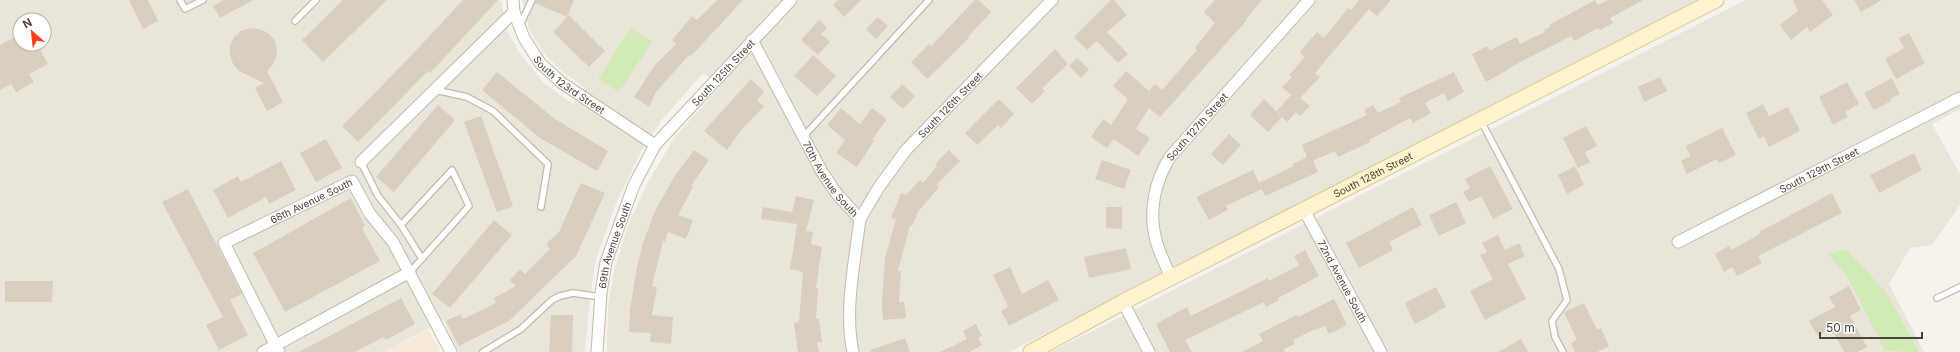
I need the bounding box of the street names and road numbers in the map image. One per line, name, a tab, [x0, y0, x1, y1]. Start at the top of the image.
street label: South 125th Street	[689, 36, 758, 108]
street label: South 123rd Street	[531, 54, 608, 116]
street label: South 126th Street	[915, 69, 985, 140]
street label: South 127th Street	[1164, 90, 1231, 163]
street label: 70th Avenue South	[801, 139, 861, 219]
street label: South 129th Street	[1777, 145, 1861, 195]
street label: South 128th Street	[1331, 149, 1415, 200]
street label: 68th Avenue South	[268, 176, 354, 226]
street label: 69th Avenue South	[596, 200, 633, 289]
street label: 72nd Avenue South	[1315, 238, 1370, 325]

